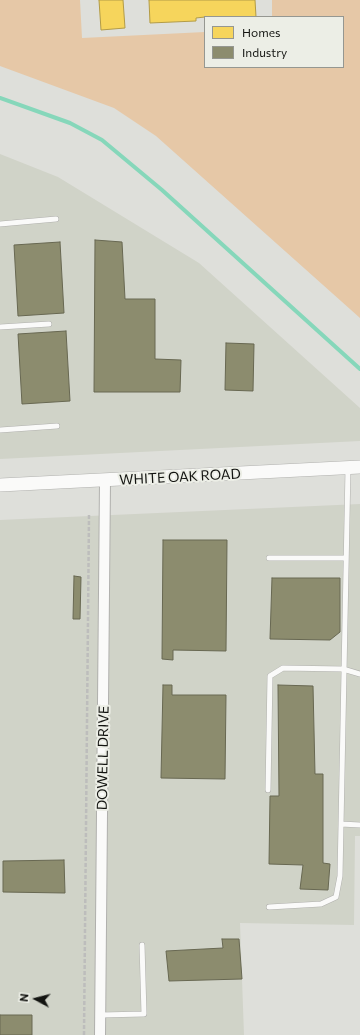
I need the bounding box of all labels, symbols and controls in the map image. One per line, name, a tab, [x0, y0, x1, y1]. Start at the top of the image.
legend	[204, 16, 344, 68]
text: Homes	[242, 25, 280, 39]
text: Industry	[242, 45, 287, 59]
street label: WHITE OAK ROAD	[119, 465, 241, 489]
street label: DOWELL DRIVE	[94, 706, 112, 810]
north arrow	[16, 979, 56, 1019]
text: N	[17, 993, 31, 1002]

